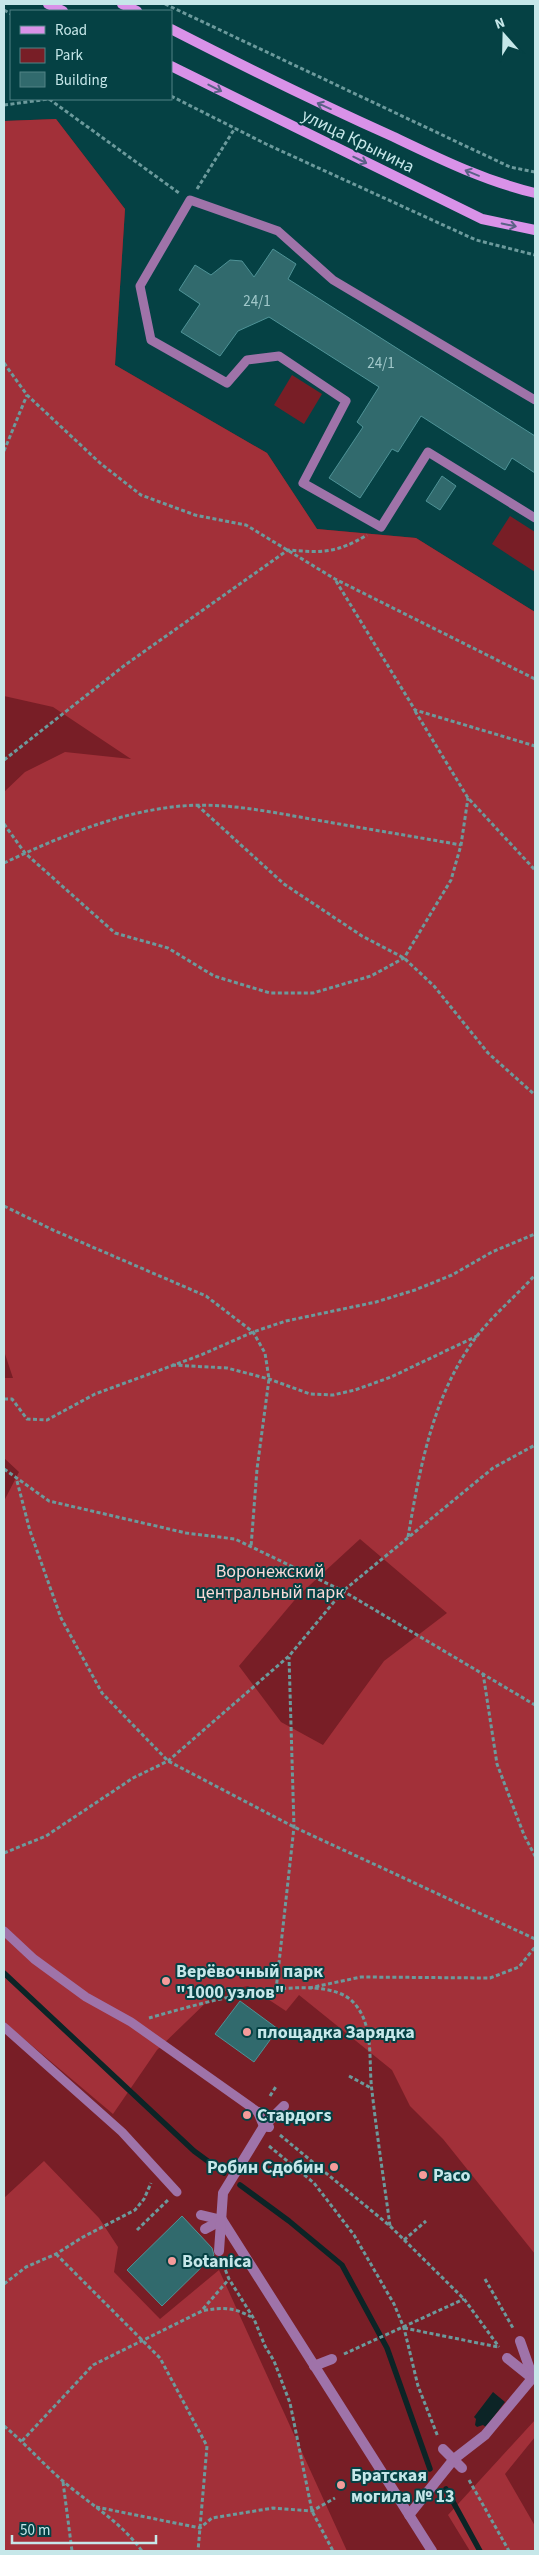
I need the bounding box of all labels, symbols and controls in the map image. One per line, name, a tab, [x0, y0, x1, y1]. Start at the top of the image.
legend	[10, 10, 172, 100]
north arrow	[479, 10, 529, 60]
text: N	[492, 13, 508, 35]
text: Road	[55, 20, 87, 41]
text: Park	[55, 45, 84, 66]
text: Building	[55, 70, 108, 91]
one-way arrow	[207, 84, 222, 93]
one-way arrow	[317, 100, 332, 110]
street label: улица Крынина	[297, 103, 419, 179]
one-way arrow	[353, 155, 368, 165]
one-way arrow	[465, 167, 480, 177]
one-way arrow	[501, 220, 517, 230]
house number: 24/1	[243, 291, 271, 312]
house number: 24/1	[367, 353, 395, 374]
park label: Воронежский центральный парк	[196, 1559, 344, 1605]
place label: Верёвочный парк "1000 узлов"	[176, 1959, 323, 2005]
marker: Верёвочный парк "1000 узлов"	[160, 1975, 172, 1987]
place label: площадка Зарядка	[257, 2020, 415, 2045]
marker: площадка Зарядка	[241, 2026, 253, 2038]
place label: Стардогs	[257, 2103, 331, 2128]
marker: Стардогs	[241, 2109, 253, 2121]
place label: Робин Сдобин	[207, 2155, 324, 2180]
marker: Робин Сдобин	[328, 2161, 340, 2173]
place label: Paco	[433, 2163, 471, 2188]
marker: Paco	[417, 2169, 429, 2181]
place label: Botanica	[182, 2249, 251, 2274]
marker: Botanica	[166, 2255, 178, 2267]
place label: Братская могила № 13	[351, 2463, 455, 2509]
marker: Братская могила № 13	[335, 2479, 347, 2491]
scale bar	[12, 2512, 156, 2544]
text: 50 m	[20, 2520, 50, 2541]

